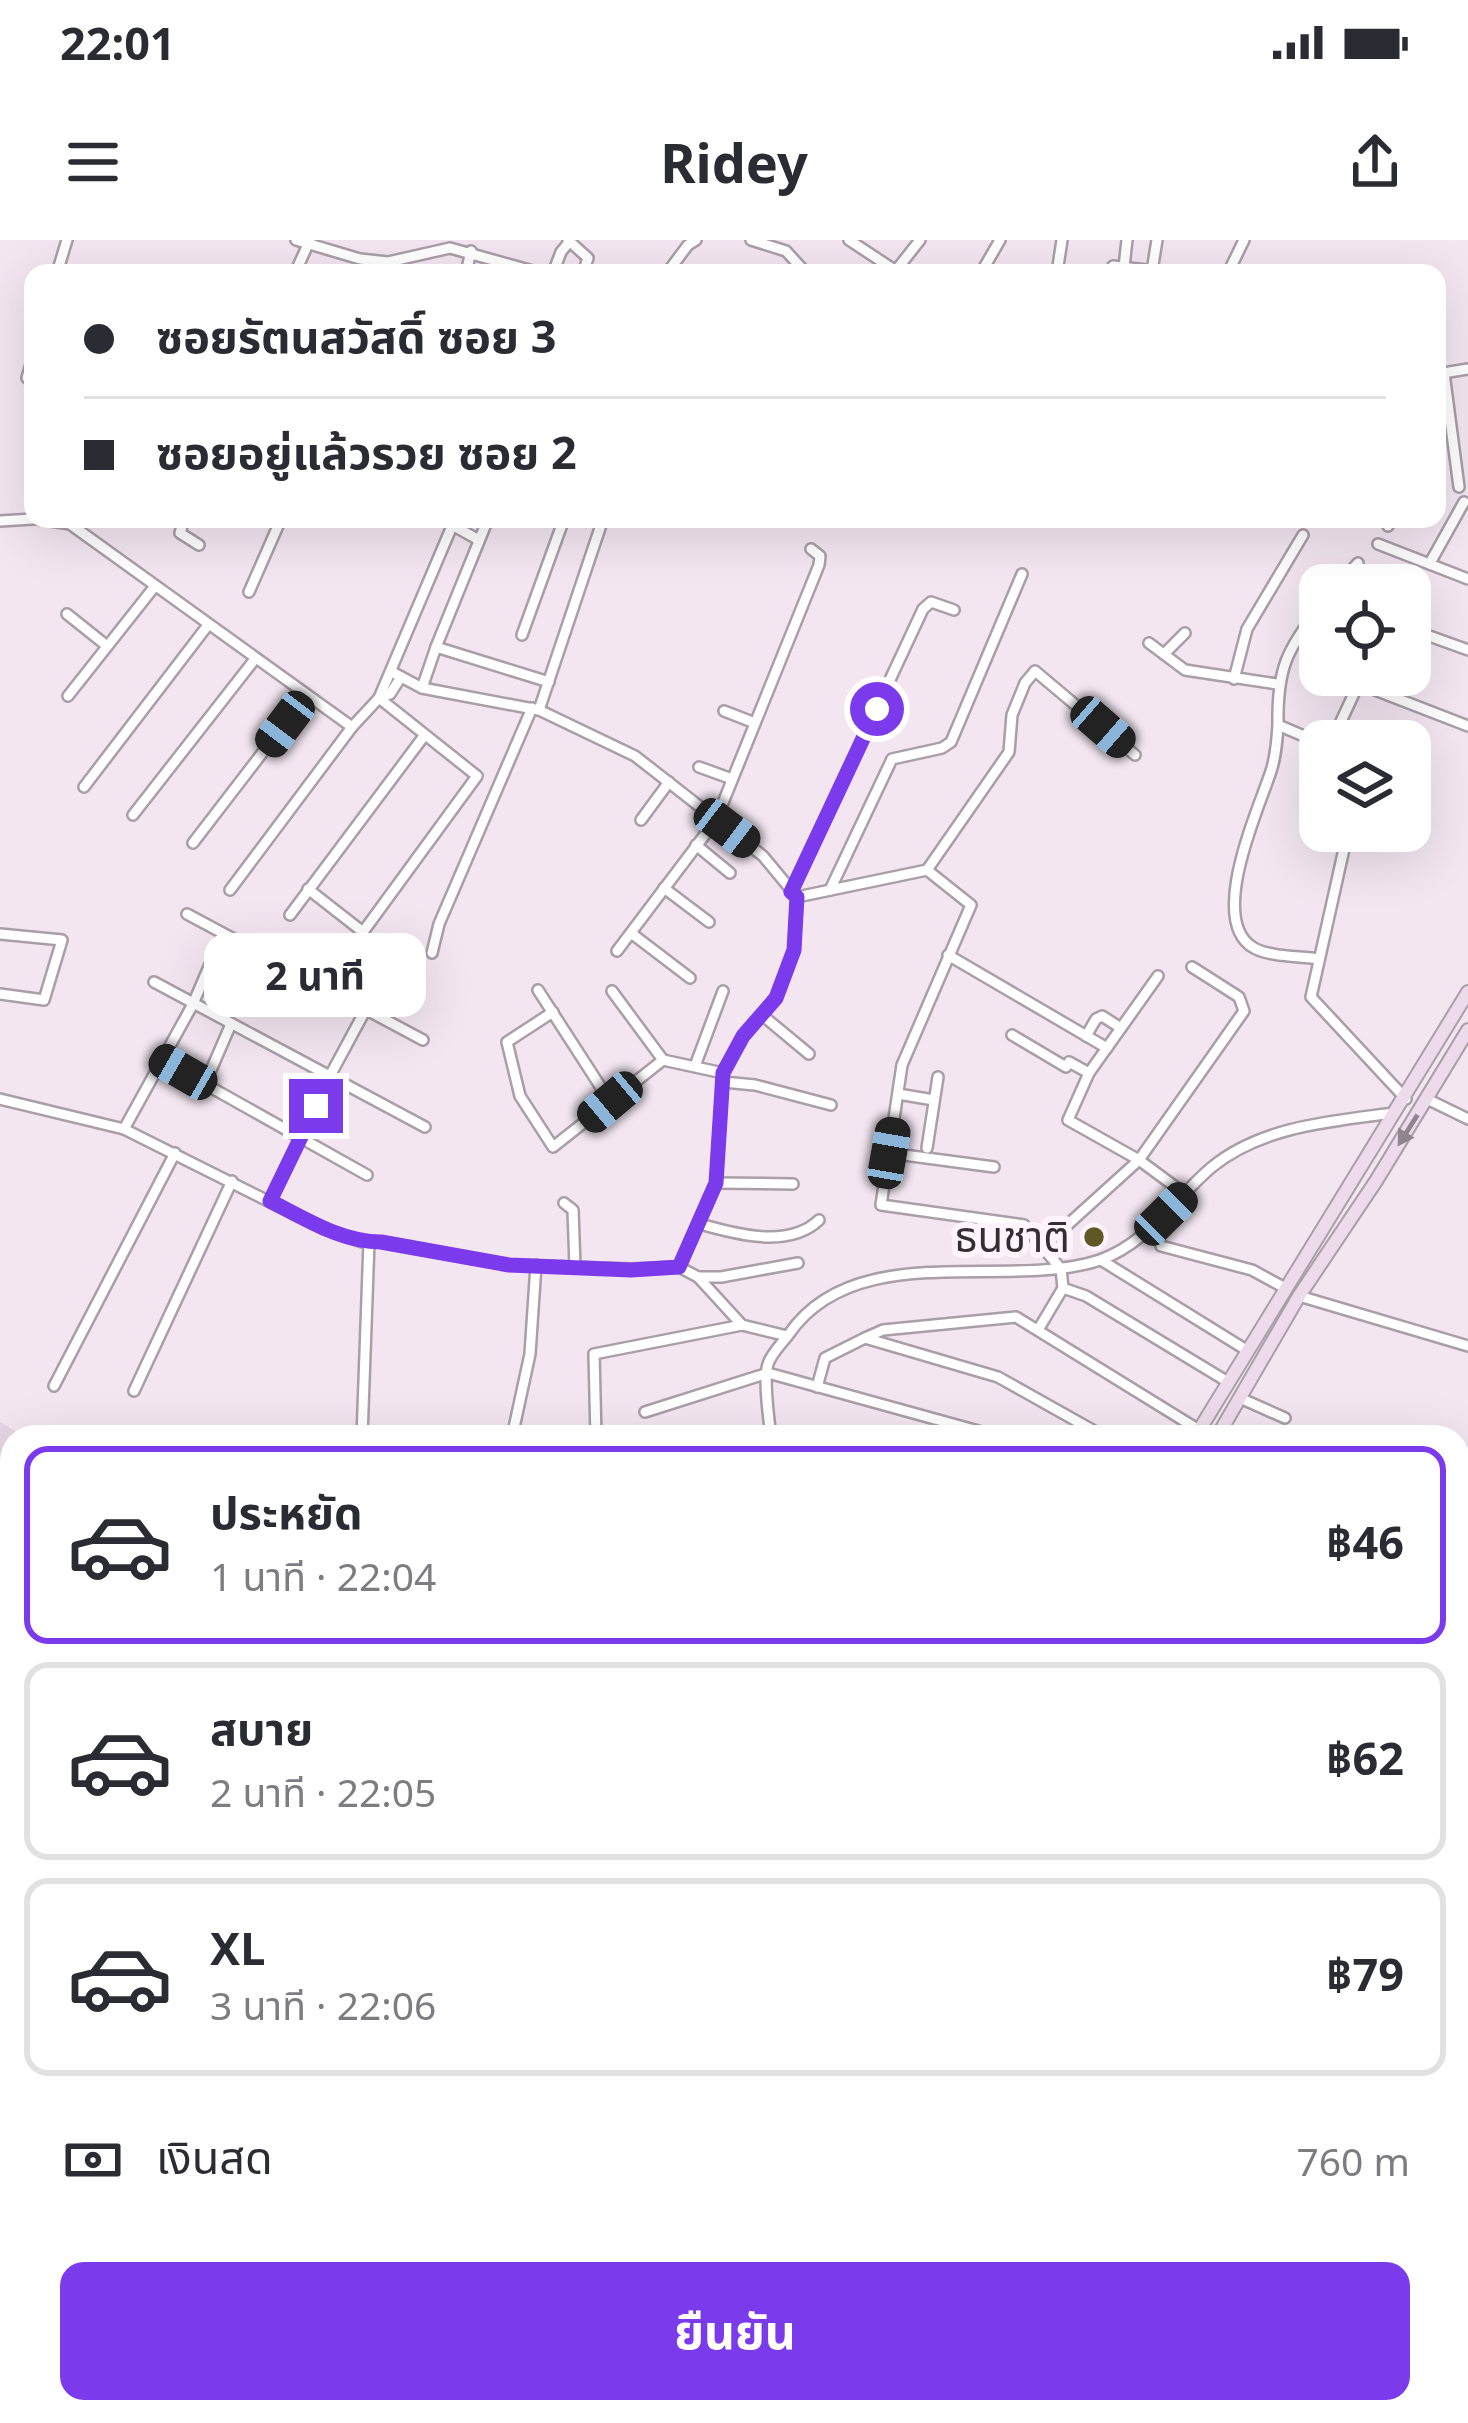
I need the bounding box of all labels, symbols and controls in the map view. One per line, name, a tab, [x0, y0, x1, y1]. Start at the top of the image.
text: 22:01	[60, 12, 176, 73]
text: Ridey	[660, 125, 808, 199]
icon: menu	[60, 129, 126, 195]
icon: share	[1342, 129, 1408, 195]
text: ซอยรัตนสวัสดิ์ ซอย 3	[156, 305, 556, 366]
text: ซอยอยู่แล้วรวย ซอย 2	[156, 421, 577, 482]
map controls	[1299, 564, 1431, 852]
button: locate	[1299, 564, 1431, 696]
route start	[850, 682, 904, 736]
car	[249, 684, 321, 764]
car	[1064, 690, 1142, 764]
button: layers	[1299, 720, 1431, 852]
car	[687, 792, 767, 864]
callout: 2 นาที	[205, 932, 427, 1016]
text: 2 นาที	[265, 948, 365, 1001]
car	[143, 1038, 223, 1106]
car	[571, 1065, 649, 1139]
route end	[289, 1079, 343, 1133]
car	[865, 1114, 913, 1192]
one-way arrow	[1397, 1114, 1419, 1146]
car	[1128, 1176, 1204, 1252]
place label: ธนชาติ	[955, 1207, 1070, 1264]
marker: ธนชาติ	[1081, 1224, 1107, 1250]
text: ประหยัด	[210, 1481, 363, 1542]
icon: car	[66, 1491, 174, 1599]
text: ฿46	[1326, 1511, 1404, 1572]
text: 1 นาที · 22:04	[210, 1549, 436, 1602]
text: สบาย	[210, 1697, 313, 1758]
icon: car	[66, 1707, 174, 1815]
text: ฿62	[1326, 1727, 1404, 1788]
text: 2 นาที · 22:05	[210, 1765, 436, 1818]
text: XL	[210, 1917, 265, 1978]
icon: car	[66, 1923, 174, 2031]
text: ฿79	[1326, 1943, 1404, 2004]
text: 3 นาที · 22:06	[210, 1978, 436, 2031]
text: เงินสด	[156, 2126, 273, 2187]
icon: cash	[60, 2127, 126, 2193]
text: 760 m	[1296, 2134, 1410, 2187]
button: ยืนยัน	[60, 2262, 1410, 2400]

